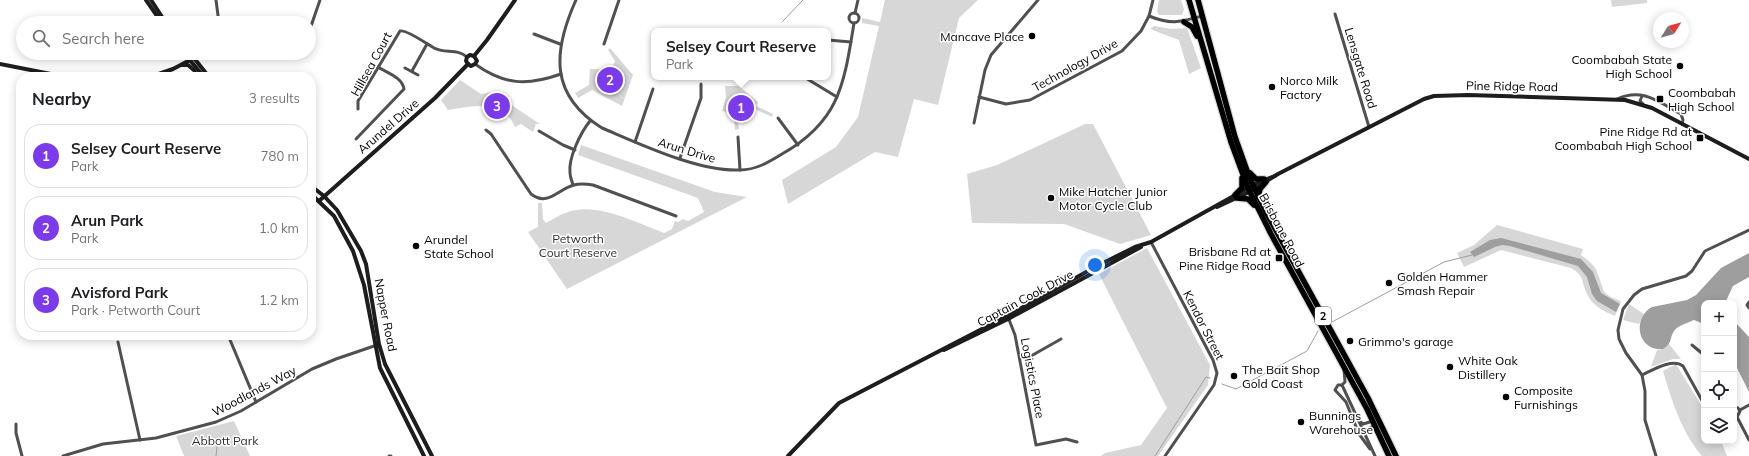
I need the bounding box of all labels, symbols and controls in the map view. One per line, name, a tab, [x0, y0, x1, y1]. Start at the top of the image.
north arrow	[1653, 12, 1689, 48]
search box	[16, 16, 316, 60]
street label: Lensgate Road	[1342, 26, 1380, 110]
icon: search	[30, 27, 52, 49]
popup	[651, 28, 831, 80]
text: Search here	[62, 29, 144, 48]
street label: Hillsea Court	[347, 29, 395, 99]
place label: Mancave Place	[940, 29, 1024, 44]
marker: Mancave Place	[1027, 31, 1037, 41]
street label: Technology Drive	[1030, 35, 1120, 95]
text: Selsey Court Reserve	[666, 37, 816, 56]
place label: Coombabah State High School	[1571, 52, 1672, 81]
text: Park	[666, 56, 693, 72]
marker: Coombabah State High School	[1675, 61, 1685, 71]
pin: 2	[597, 65, 623, 95]
place label: Norco Milk Factory	[1280, 73, 1339, 102]
street label: Pine Ridge Road	[1466, 78, 1558, 94]
marker: Norco Milk Factory	[1267, 82, 1277, 92]
place label: Coombabah High School	[1668, 85, 1736, 114]
text: Nearby	[32, 88, 91, 109]
text: 3 results	[249, 90, 300, 106]
pin: 3	[484, 91, 510, 121]
pin: 1	[728, 93, 754, 123]
marker: Coombabah High School	[1655, 94, 1665, 104]
street label: Arundel Drive	[354, 95, 422, 157]
place label: Pine Ridge Rd at Coombabah High School	[1555, 124, 1692, 153]
marker: Pine Ridge Rd at Coombabah High School	[1695, 133, 1705, 143]
street label: Arun Drive	[656, 134, 718, 166]
text: Selsey Court Reserve	[71, 139, 221, 158]
text: 1	[42, 148, 50, 164]
text: 780 m	[261, 148, 299, 164]
text: Park	[71, 158, 98, 174]
place label: Mike Hatcher Junior Motor Cycle Club	[1059, 184, 1168, 213]
street label: Brisbane Road	[1256, 190, 1308, 270]
marker: Mike Hatcher Junior Motor Cycle Club	[1046, 193, 1056, 203]
text: Arun Park	[71, 211, 143, 230]
text: 2	[42, 220, 50, 236]
text: 1.0 km	[259, 220, 299, 236]
text: Park	[71, 230, 98, 246]
park label: Petworth Court Reserve	[539, 231, 617, 260]
place label: Arundel State School	[424, 232, 494, 261]
marker: Arundel State School	[411, 241, 421, 251]
place label: Brisbane Rd at Pine Ridge Road	[1179, 244, 1271, 273]
marker: Brisbane Rd at Pine Ridge Road	[1274, 253, 1284, 263]
your location	[1085, 255, 1105, 275]
street label: Captain Cook Drive	[974, 266, 1076, 330]
place label: Golden Hammer Smash Repair	[1397, 269, 1488, 298]
street label: Napper Road	[372, 277, 400, 353]
marker: Golden Hammer Smash Repair	[1384, 278, 1394, 288]
text: Avisford Park	[71, 283, 168, 302]
street label: Kendor Street	[1180, 288, 1228, 362]
text: 3	[42, 292, 50, 308]
text: 1.2 km	[259, 292, 299, 308]
map controls	[1701, 300, 1737, 444]
button: +	[1701, 300, 1737, 336]
text: Park · Petworth Court	[71, 302, 200, 318]
road number: 2	[1315, 307, 1331, 325]
place label: Grimmo's garage	[1358, 334, 1453, 349]
marker: Grimmo's garage	[1345, 336, 1355, 346]
button: −	[1701, 336, 1737, 372]
street label: Logistics Place	[1018, 337, 1048, 419]
place label: White Oak Distillery	[1458, 353, 1518, 382]
street label: Woodlands Way	[209, 362, 299, 419]
place label: The Bait Shop Gold Coast	[1242, 362, 1320, 391]
marker: White Oak Distillery	[1445, 362, 1455, 372]
marker: The Bait Shop Gold Coast	[1229, 371, 1239, 381]
button: locate	[1701, 372, 1737, 408]
place label: Composite Furnishings	[1514, 383, 1578, 412]
marker: Composite Furnishings	[1501, 392, 1511, 402]
place label: Bunnings Warehouse	[1309, 408, 1373, 437]
button: layers	[1701, 408, 1737, 444]
marker: Bunnings Warehouse	[1296, 417, 1306, 427]
park label: Abbott Park	[192, 433, 259, 448]

